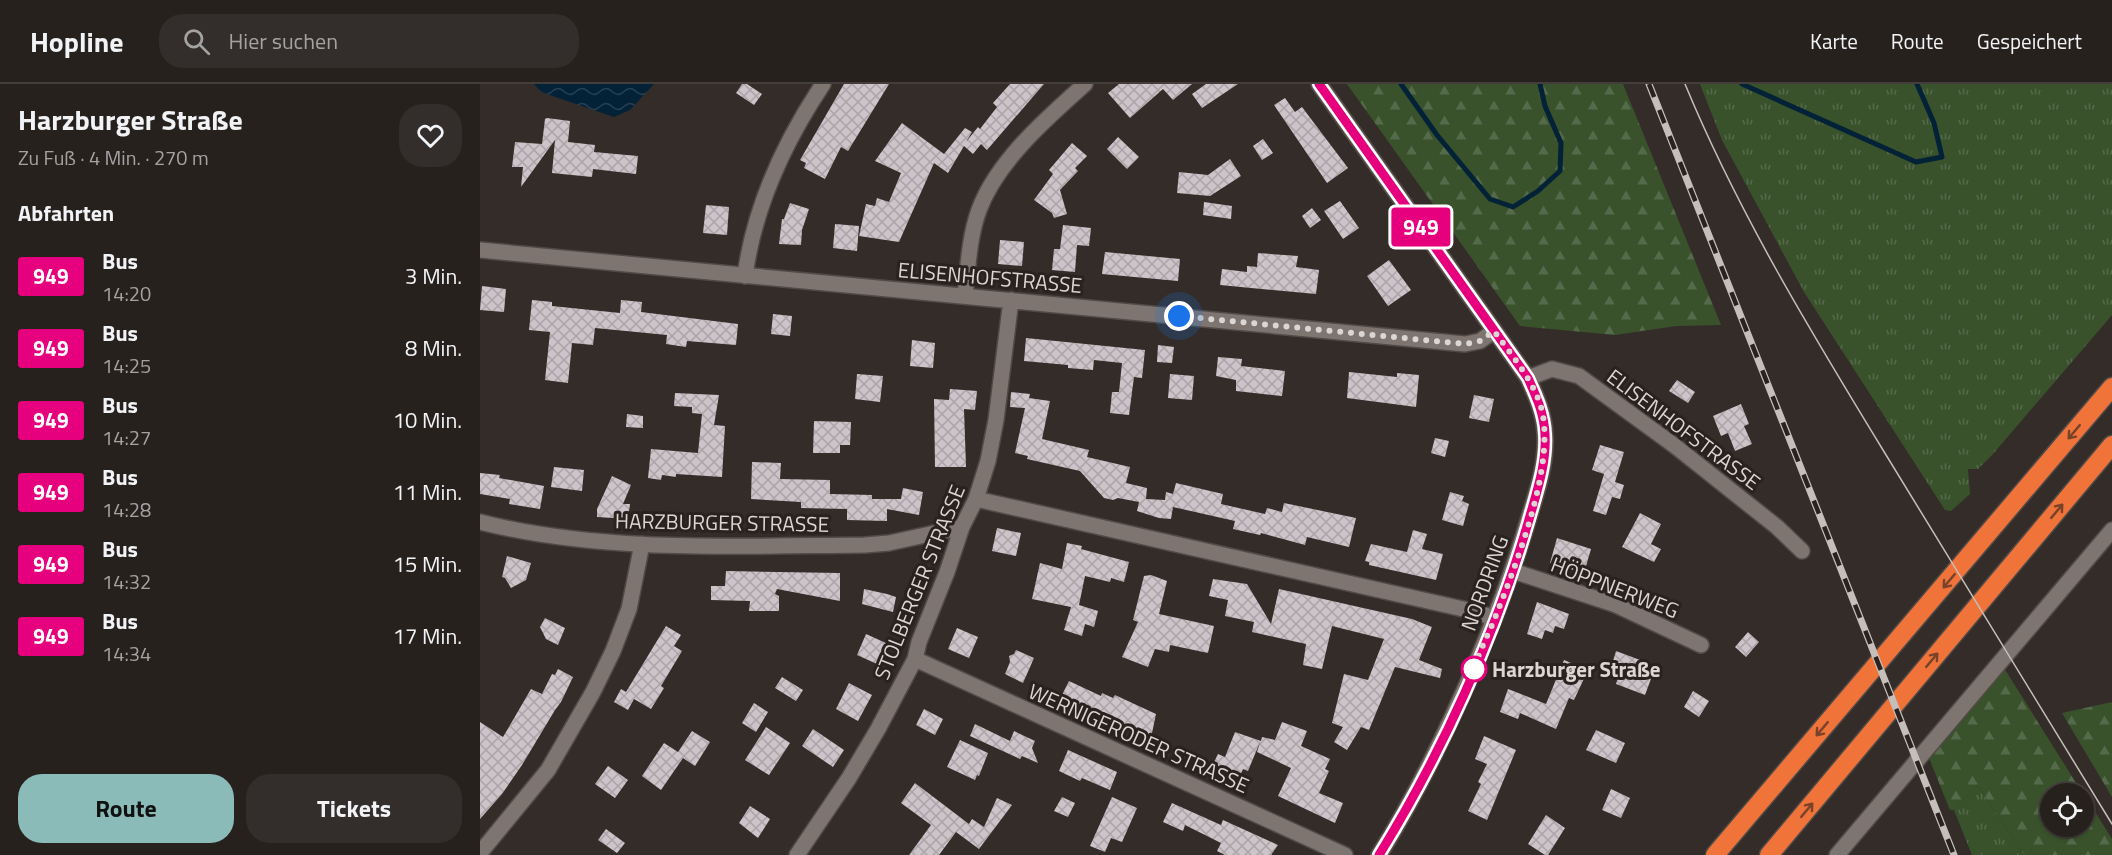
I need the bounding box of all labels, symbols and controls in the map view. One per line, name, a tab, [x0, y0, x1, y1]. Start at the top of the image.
search box	[159, 14, 579, 68]
text: Hopline	[30, 20, 123, 63]
text: Hier suchen	[228, 24, 338, 58]
icon: search	[180, 25, 213, 58]
text: Karte	[1810, 25, 1858, 57]
text: Route	[1891, 25, 1944, 57]
text: Gespeichert	[1977, 25, 2082, 57]
text: Harzburger Straße	[18, 98, 243, 141]
button: heart	[399, 104, 462, 167]
text: Zu Fuß · 4 Min. · 270 m	[18, 142, 209, 173]
text: Abfahrten	[18, 196, 114, 230]
line badge: 949	[1386, 208, 1456, 246]
text: 949	[1403, 211, 1439, 243]
text: Bus	[102, 244, 138, 278]
street label: ELISENHOFSTRASSE	[897, 253, 1083, 301]
text: 3 Min.	[405, 259, 462, 293]
text: 949	[33, 260, 69, 292]
text: 14:20	[102, 278, 151, 309]
your location	[1164, 301, 1194, 331]
text: Bus	[102, 316, 138, 350]
text: 8 Min.	[405, 331, 462, 365]
text: 949	[33, 332, 69, 364]
text: 14:25	[102, 350, 151, 381]
street label: ELISENHOFSTRASSE	[1601, 361, 1767, 497]
text: Bus	[102, 388, 138, 422]
text: 10 Min.	[393, 403, 462, 437]
text: 949	[33, 404, 69, 436]
text: 14:27	[102, 422, 151, 453]
one-way arrow	[2068, 424, 2081, 440]
text: Bus	[102, 460, 138, 494]
text: 11 Min.	[393, 475, 462, 509]
text: 949	[33, 476, 69, 508]
street label: STOLBERGER STRASSE	[865, 480, 973, 684]
text: 14:28	[102, 494, 151, 525]
street label: HARZBURGER STRASSE	[615, 504, 829, 540]
one-way arrow	[2050, 504, 2064, 519]
street label: NORDRING	[1452, 531, 1516, 635]
text: Bus	[102, 532, 138, 566]
text: 15 Min.	[393, 547, 462, 581]
text: 949	[33, 548, 69, 580]
street label: HÖPPNERWEG	[1546, 548, 1684, 626]
text: 14:32	[102, 566, 151, 597]
one-way arrow	[1942, 573, 1955, 589]
text: Bus	[102, 604, 138, 638]
text: 17 Min.	[393, 619, 462, 653]
text: 949	[33, 620, 69, 652]
text: 14:34	[102, 638, 151, 669]
place label: Harzburger Straße	[1492, 653, 1661, 685]
one-way arrow	[1925, 653, 1938, 669]
marker: Harzburger Straße	[1461, 656, 1487, 682]
street label: WERNIGERODER STRASSE	[1024, 675, 1254, 801]
one-way arrow	[1815, 721, 1829, 736]
button: Route	[18, 774, 234, 843]
button: Tickets	[246, 774, 462, 843]
map controls	[2040, 783, 2094, 837]
button: locate	[2040, 783, 2094, 837]
one-way arrow	[1800, 802, 1813, 818]

